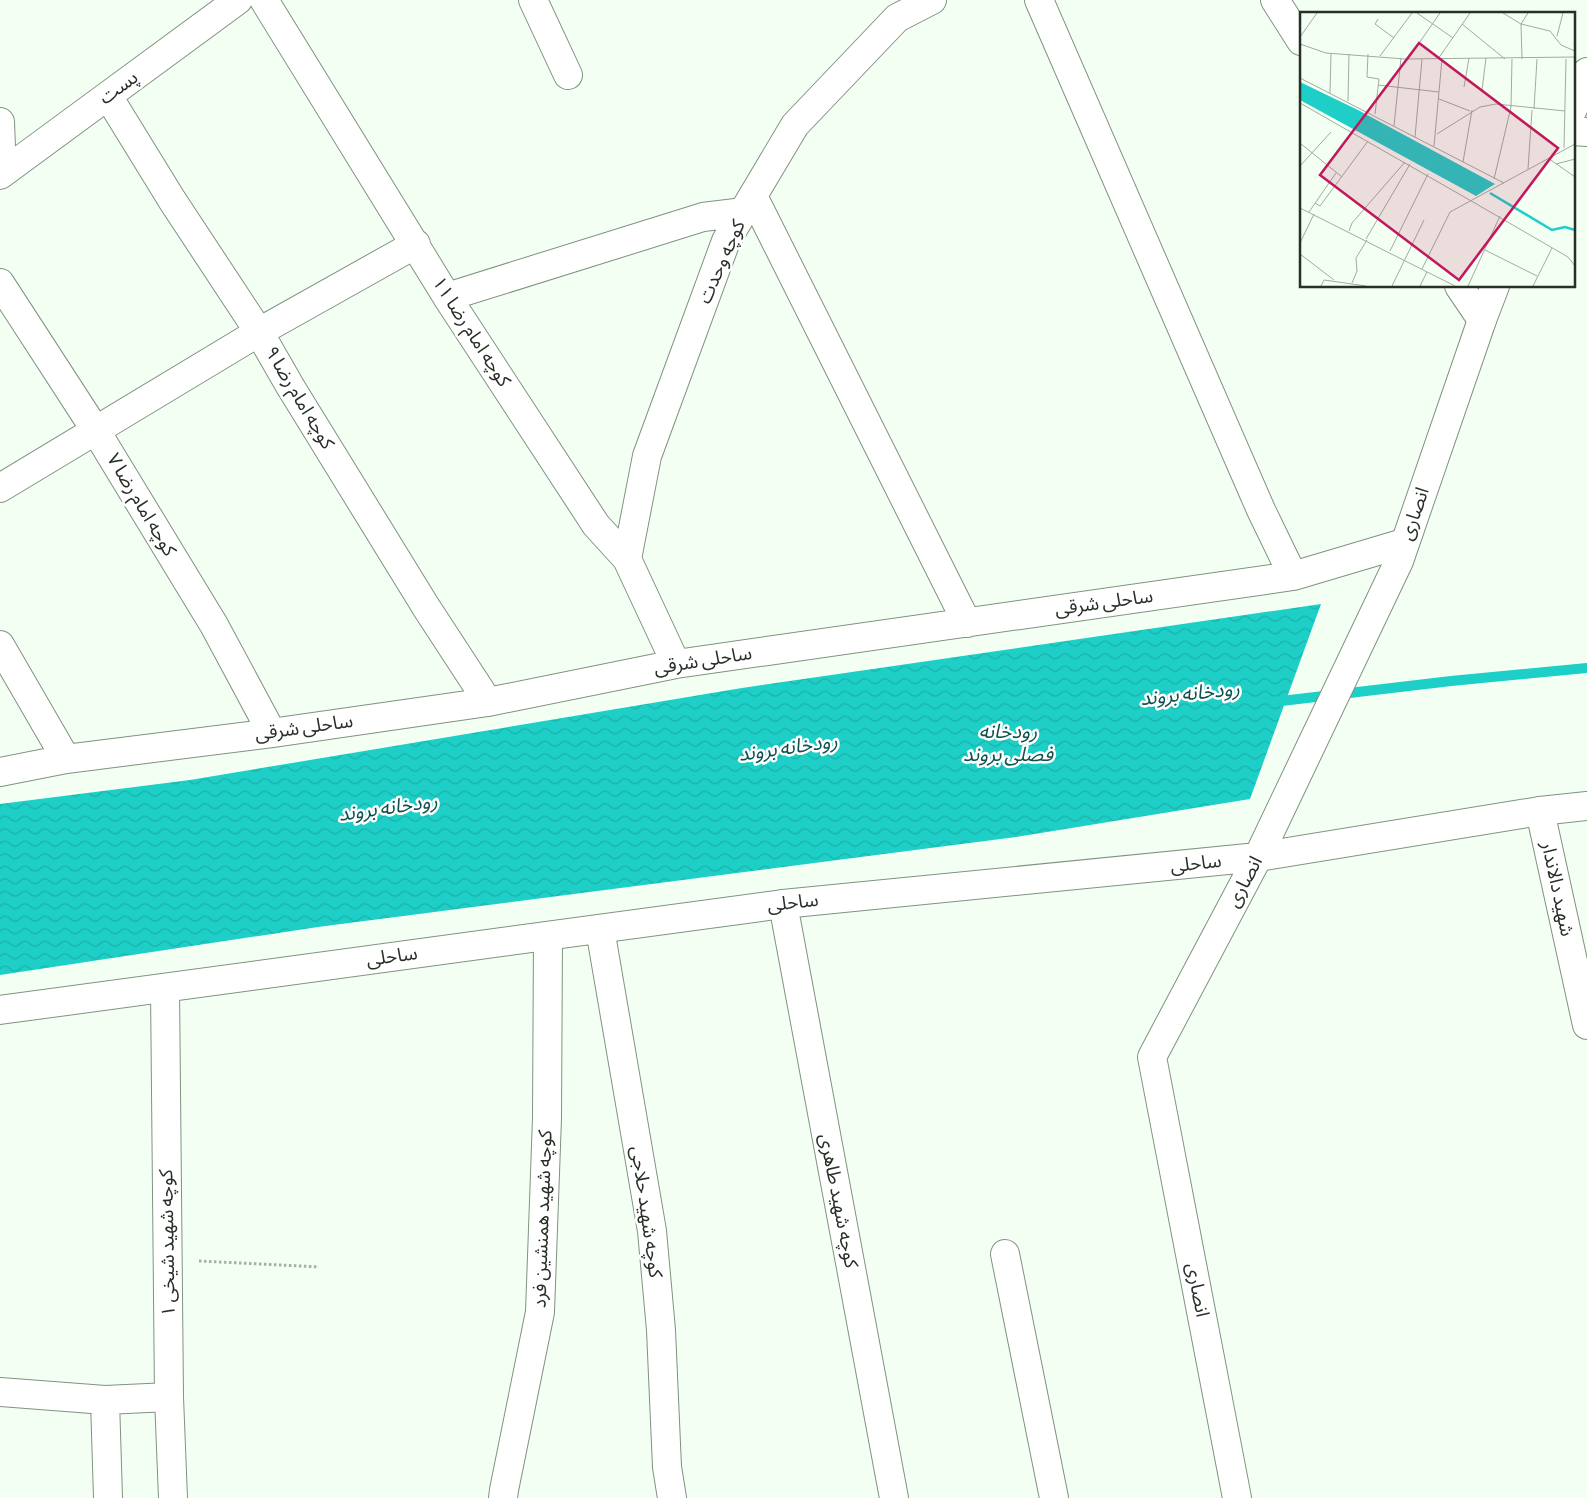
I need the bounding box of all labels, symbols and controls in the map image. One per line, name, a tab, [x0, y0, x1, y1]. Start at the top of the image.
inset map	[1300, 12, 1574, 288]
street label: پست	[96, 68, 143, 110]
street label: کوچه وحدت	[695, 216, 751, 307]
street label: کوچه امام رضا ۱۱	[425, 274, 514, 393]
street label: کوچه امام رضا ۹	[258, 343, 338, 456]
street label: کوچه امام رضا ۷	[100, 450, 180, 563]
street label: انصاری	[1397, 485, 1434, 543]
street label: ساحلی شرقی	[1054, 587, 1154, 620]
street label: ساحلی شرقی	[653, 644, 753, 679]
water label: رودخانه بروند	[1139, 679, 1241, 710]
street label: ساحلی شرقی	[254, 712, 354, 745]
water label: رودخانه فصلی بروند	[963, 722, 1054, 766]
water label: رودخانه بروند	[737, 731, 839, 766]
water label: رودخانه بروند	[337, 791, 439, 826]
street label: شهید دالاندار	[1537, 839, 1576, 938]
street label: ساحلی	[1169, 852, 1223, 877]
street label: انصاری	[1224, 853, 1267, 911]
street label: ساحلی	[766, 891, 820, 916]
street label: ساحلی	[365, 944, 419, 971]
street label: کوچه شهید همنشین فرد	[530, 1128, 558, 1309]
street label: کوچه شهید طاهری	[814, 1132, 861, 1271]
street label: کوچه شهید حلاجی	[625, 1145, 665, 1281]
street label: کوچه شهید شیخی ۱	[157, 1168, 181, 1317]
street label: انصاری	[1181, 1261, 1212, 1319]

